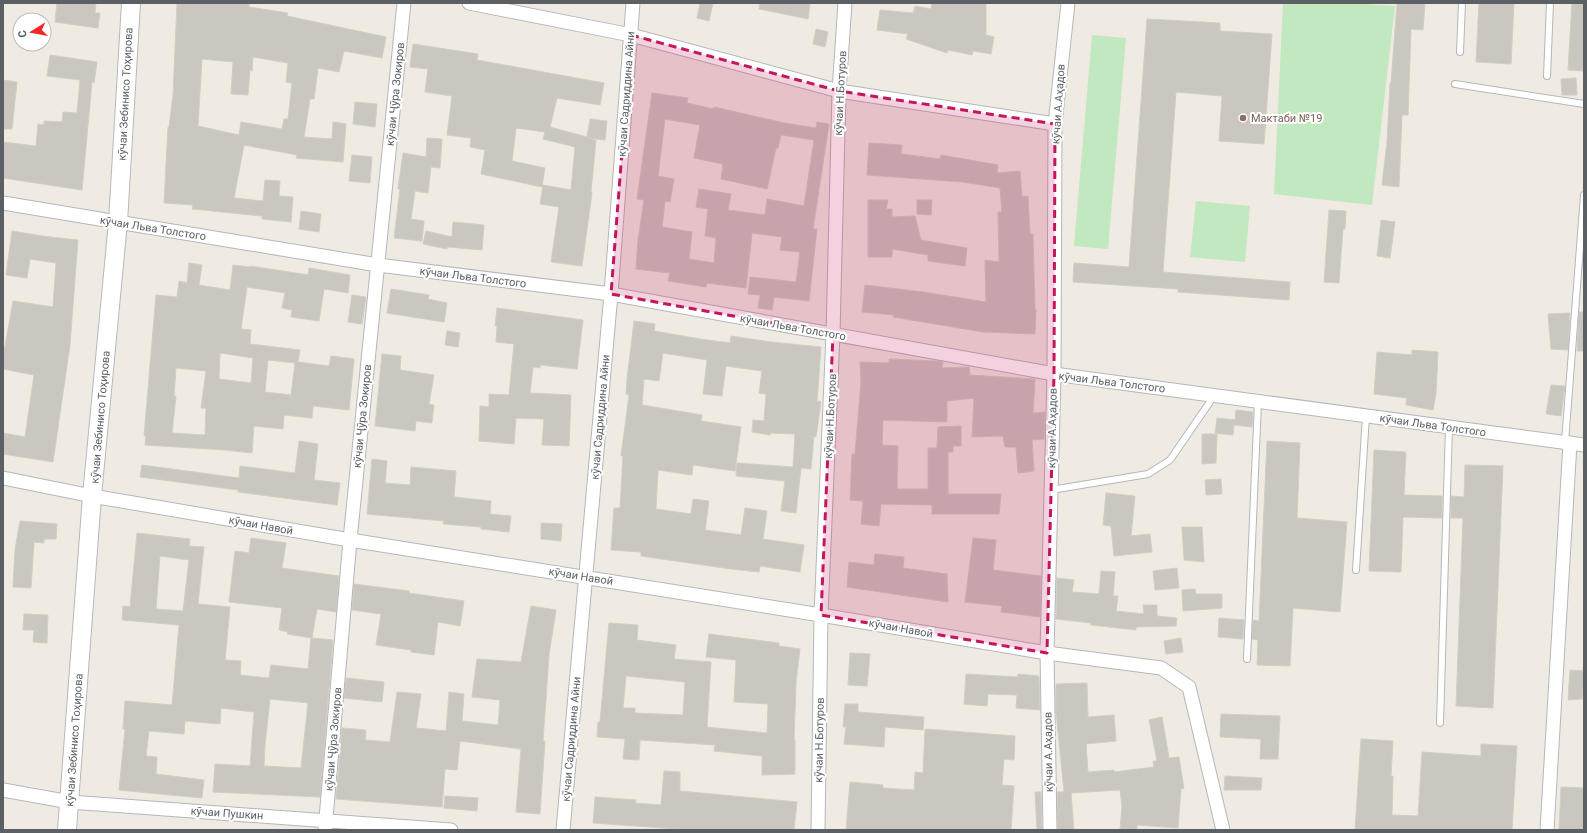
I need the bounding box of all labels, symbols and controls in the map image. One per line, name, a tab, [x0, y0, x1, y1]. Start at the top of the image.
north arrow	[12, 12, 52, 52]
street label: кӯчаи Зебинисо Тоҳирова	[116, 27, 135, 161]
text: С	[16, 29, 30, 39]
street label: кӯчаи Садриддина Айни	[616, 31, 637, 157]
street label: кӯчаи Ҷӯра Зокиров	[384, 42, 407, 146]
street label: кӯчаи Н.Ботуров	[832, 50, 849, 136]
street label: кӯчаи А.Аҳадов	[1049, 63, 1068, 145]
place label: Мактаби №19	[1251, 112, 1322, 125]
marker: Мактаби №19	[1238, 113, 1248, 123]
street label: кӯчаи Льва Толстого	[99, 214, 207, 243]
street label: кӯчаи Льва Толстого	[419, 265, 527, 290]
street label: кӯчаи Льва Толстого	[739, 312, 847, 343]
street label: кӯчаи Зебинисо Тоҳирова	[88, 350, 113, 484]
street label: кӯчаи Садриддина Айни	[589, 354, 612, 480]
street label: кӯчаи Ҷӯра Зокиров	[351, 364, 374, 468]
street label: кӯчаи Льва Толстого	[1058, 370, 1166, 395]
street label: кӯчаи Н.Ботуров	[822, 373, 839, 459]
street label: кӯчаи А.Аҳадов	[1045, 388, 1060, 468]
street label: кӯчаи Льва Толстого	[1379, 412, 1487, 439]
street label: кӯчаи Навоӣ	[228, 513, 294, 538]
street label: кӯчаи Навоӣ	[548, 565, 614, 588]
street label: кӯчаи Навоӣ	[868, 616, 934, 641]
street label: кӯчаи Зебинисо Тоҳирова	[63, 673, 86, 807]
street label: кӯчаи Садриддина Айни	[560, 676, 583, 802]
street label: кӯчаи Ҷӯра Зокиров	[322, 687, 345, 791]
street label: кӯчаи Н.Ботуров	[812, 697, 827, 783]
street label: кӯчаи А.Аҳадов	[1041, 712, 1056, 792]
street label: кӯчаи Пушкин	[190, 804, 264, 823]

